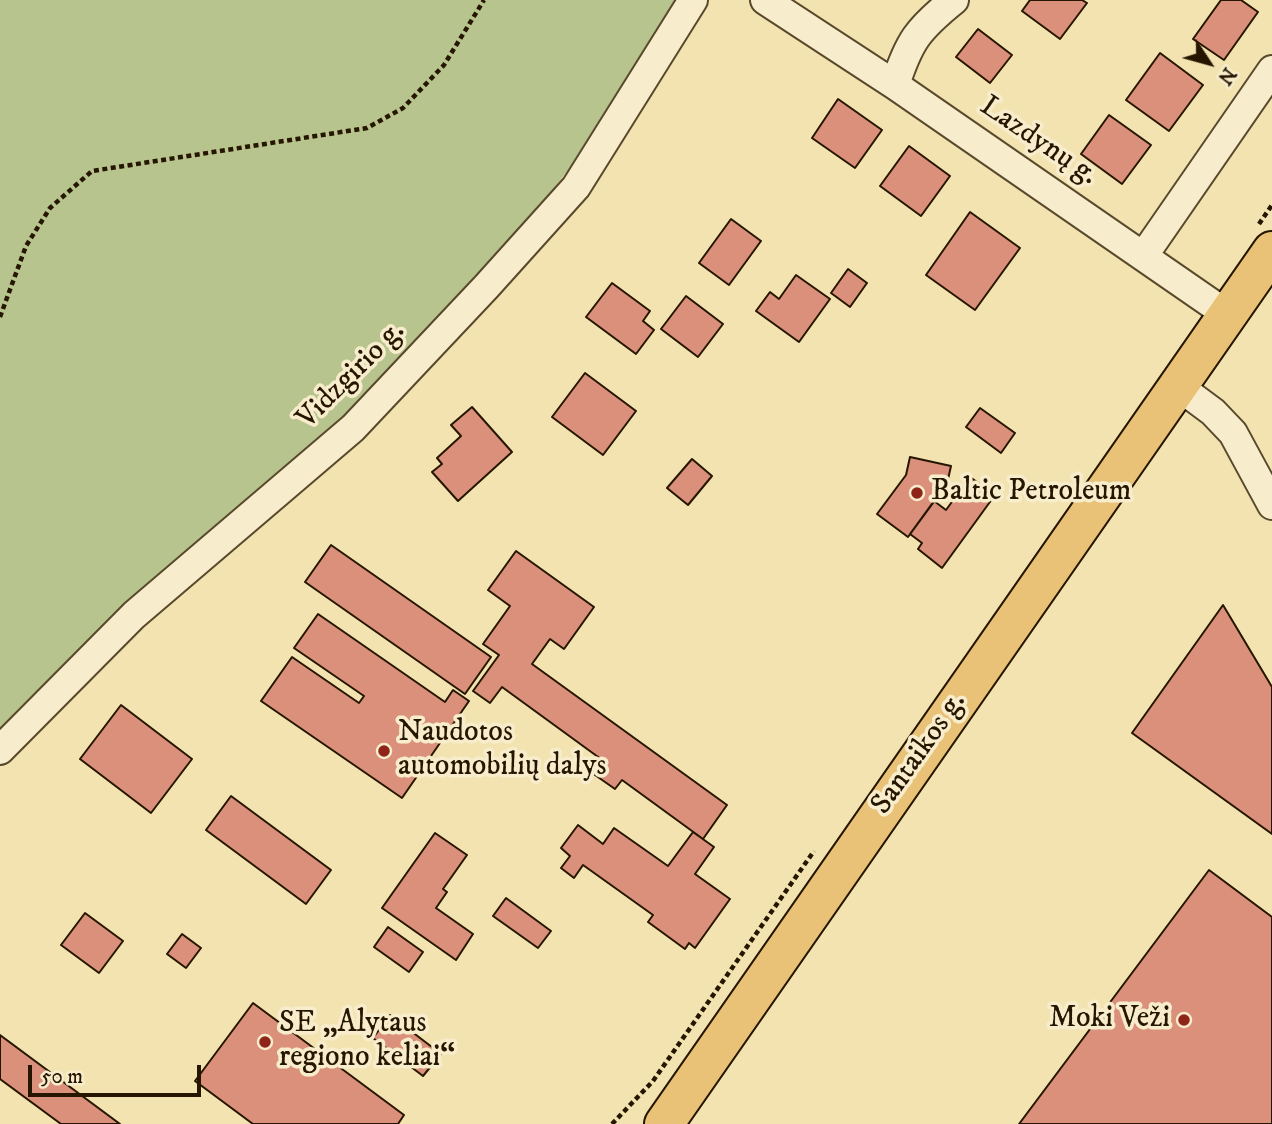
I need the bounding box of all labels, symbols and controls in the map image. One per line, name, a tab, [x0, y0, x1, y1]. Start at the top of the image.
north arrow	[1174, 28, 1244, 98]
text: N	[1213, 63, 1240, 89]
street label: Lazdynų g.	[972, 89, 1104, 195]
street label: Vidzgirio g.	[290, 314, 414, 438]
place label: Baltic Petroleum	[931, 475, 1131, 511]
marker: Baltic Petroleum	[909, 485, 925, 501]
street label: Santaikos g.	[865, 686, 975, 822]
place label: Naudotos automobilių dalys	[398, 716, 606, 786]
marker: Naudotos automobilių dalys	[376, 743, 392, 759]
place label: Moki Veži	[1049, 1002, 1170, 1038]
place label: SE „Alytaus regiono keliai“	[279, 1007, 455, 1078]
marker: Moki Veži	[1176, 1012, 1192, 1028]
marker: SE „Alytaus regiono keliai“	[257, 1034, 273, 1050]
scale bar	[32, 1050, 205, 1094]
text: 50 m	[41, 1064, 83, 1090]

